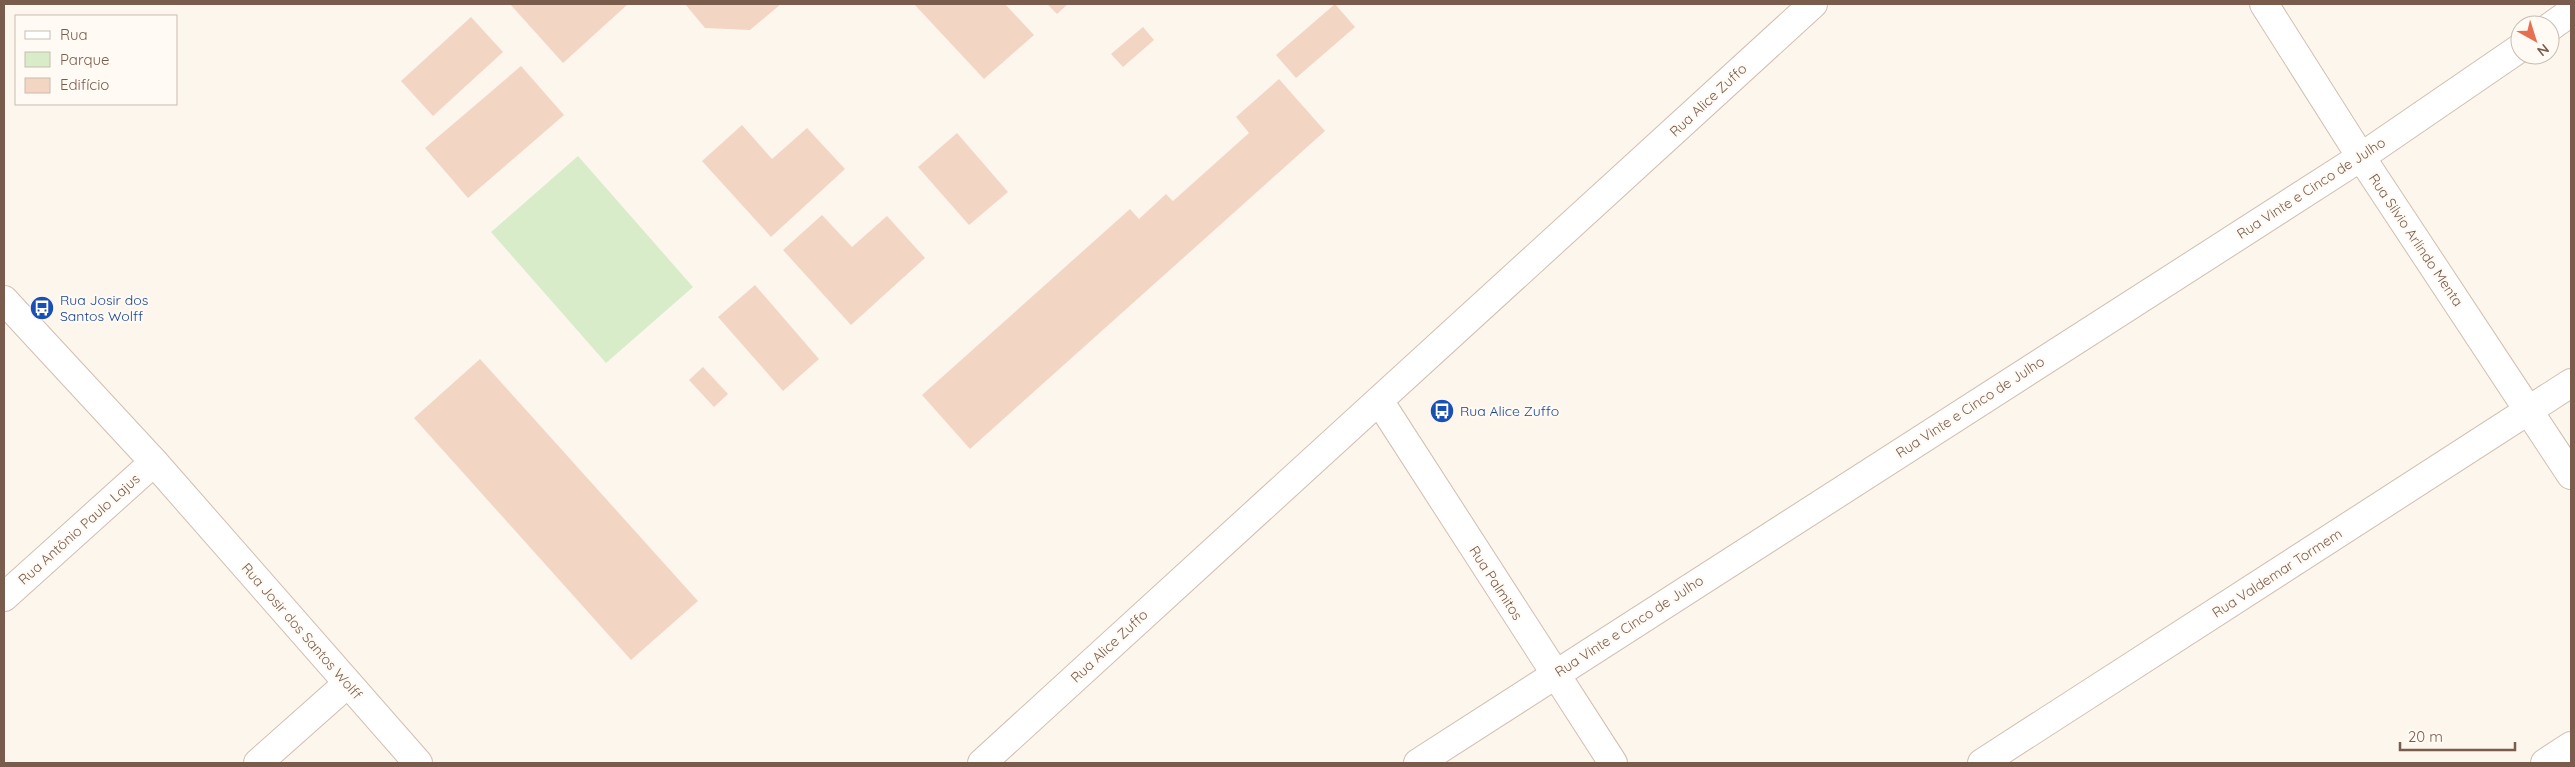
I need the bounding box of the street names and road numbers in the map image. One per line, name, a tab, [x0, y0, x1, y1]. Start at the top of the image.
street label: Rua Alice Zuffo	[1666, 60, 1750, 140]
street label: Rua Vinte e Cinco de Julho	[2233, 133, 2389, 243]
street label: Rua Silvio Arlindo Menta	[2365, 170, 2467, 310]
street label: Rua Vinte e Cinco de Julho	[1892, 352, 2048, 462]
street label: Rua Antônio Paulo Lajus	[14, 470, 144, 588]
street label: Rua Valdemar Tormem	[2209, 524, 2345, 622]
street label: Rua Palmitos	[1465, 542, 1527, 624]
street label: Rua Josir dos Santos Wolff	[238, 559, 366, 703]
street label: Rua Vinte e Cinco de Julho	[1551, 571, 1707, 681]
street label: Rua Alice Zuffo	[1067, 606, 1151, 686]

